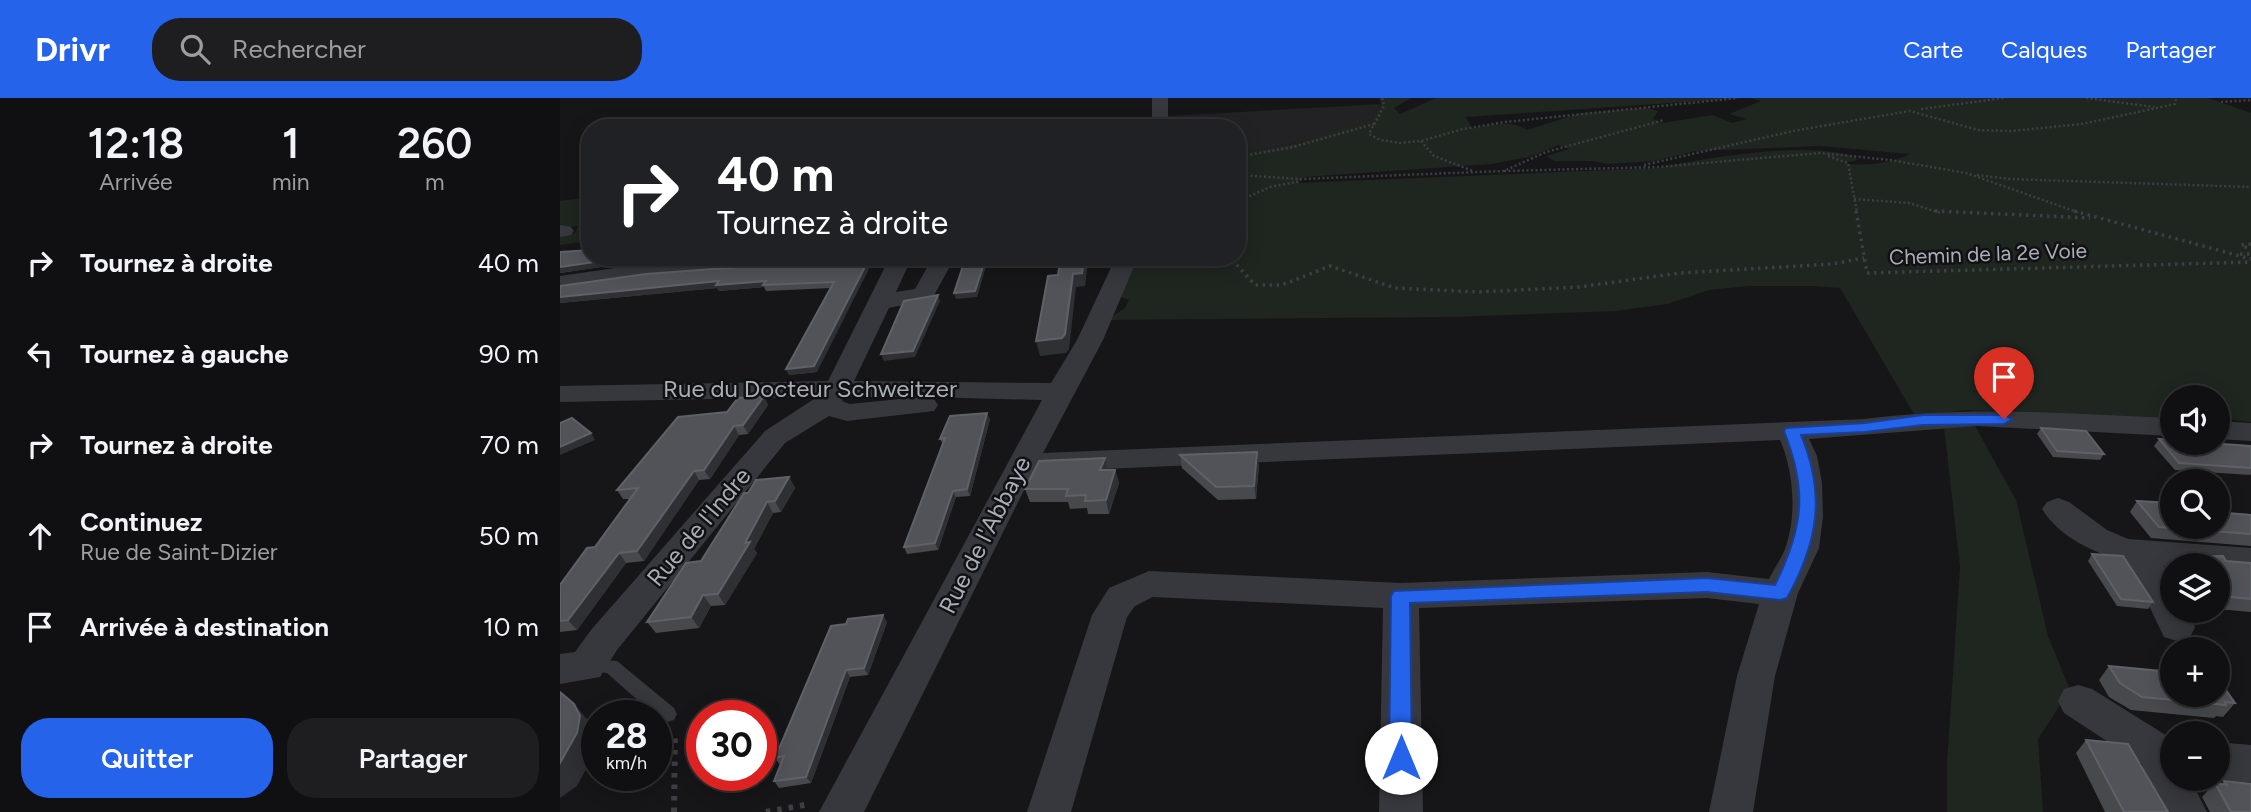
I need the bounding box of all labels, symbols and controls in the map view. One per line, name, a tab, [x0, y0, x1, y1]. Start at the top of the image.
search box	[152, 18, 642, 81]
text: Drivr	[35, 30, 110, 69]
icon: search	[176, 30, 214, 68]
text: Rechercher	[232, 33, 366, 65]
text: Carte	[1903, 35, 1963, 64]
text: Calques	[2001, 35, 2087, 64]
text: Partager	[2125, 35, 2216, 64]
text: 12:18	[88, 118, 184, 169]
text: 1	[282, 118, 300, 169]
text: 260	[397, 118, 472, 169]
text: 40 m	[717, 144, 834, 203]
icon: right	[602, 147, 693, 238]
text: Arrivée	[99, 168, 173, 196]
text: min	[272, 168, 310, 196]
text: m	[425, 168, 445, 196]
text: Tournez à droite	[717, 204, 948, 242]
street label: Chemin de la 2e Voie	[1889, 238, 2087, 269]
icon: right	[21, 244, 59, 282]
text: Tournez à droite	[80, 247, 273, 279]
text: 40 m	[478, 247, 539, 279]
icon: left	[21, 335, 59, 373]
text: Tournez à gauche	[80, 338, 289, 370]
text: 90 m	[479, 338, 539, 370]
pin	[1974, 347, 2034, 419]
icon: arrive	[1985, 358, 2023, 396]
street label: Rue du Docteur Schweitzer	[663, 374, 957, 403]
map controls	[2160, 385, 2230, 791]
button: sound	[2160, 385, 2230, 455]
icon: right	[21, 426, 59, 464]
text: Tournez à droite	[80, 429, 273, 461]
text: 70 m	[480, 429, 539, 461]
street label: Rue de l'Abbaye	[932, 451, 1037, 618]
street label: Rue de l'Indre	[641, 462, 757, 592]
button: search	[2160, 469, 2230, 539]
text: Continuez	[80, 506, 202, 538]
icon: ahead	[21, 517, 59, 555]
text: 50 m	[479, 520, 539, 552]
text: Rue de Saint-Dizier	[80, 538, 278, 566]
button: layers	[2160, 553, 2230, 623]
icon: arrive	[21, 608, 59, 646]
text: Arrivée à destination	[80, 611, 329, 643]
text: 10 m	[483, 611, 539, 643]
button: +	[2160, 637, 2230, 707]
speed limit sign: 30	[686, 700, 777, 791]
text: 28	[606, 715, 647, 757]
button: Quitter	[21, 718, 273, 798]
button: Partager	[287, 718, 539, 798]
position arrow	[1364, 721, 1438, 795]
button: −	[2160, 721, 2230, 791]
text: km/h	[606, 752, 647, 774]

